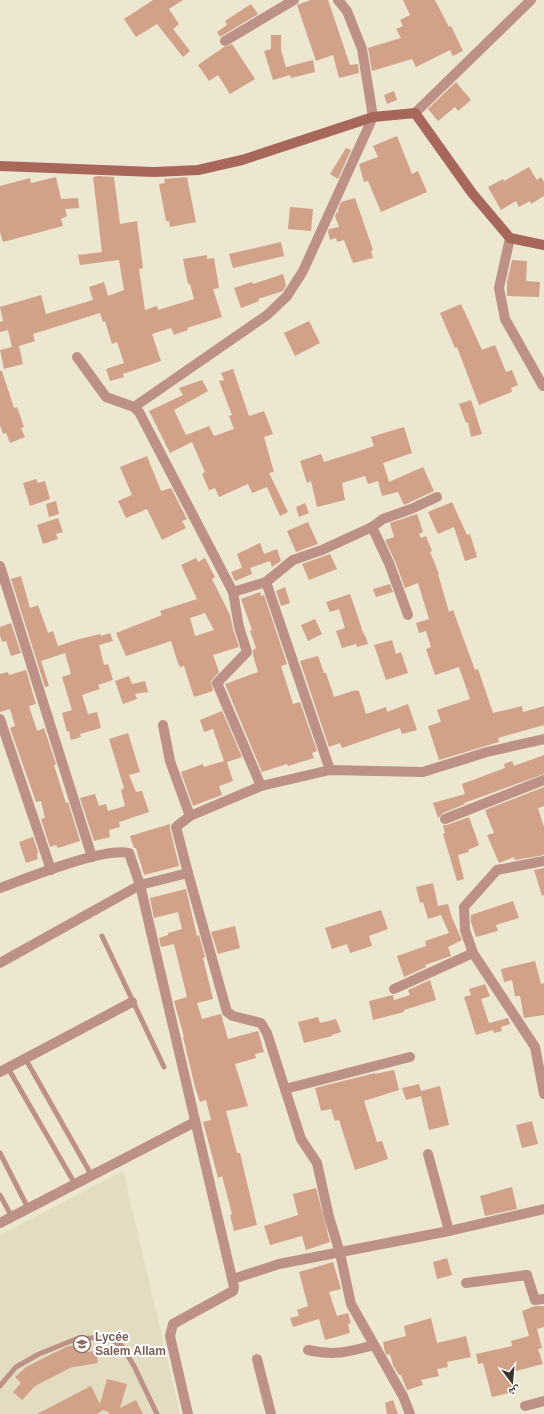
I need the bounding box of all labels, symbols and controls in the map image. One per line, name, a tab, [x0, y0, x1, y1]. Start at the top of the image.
place label: Lycée Salem Allam	[95, 1330, 166, 1358]
school or university icon: Lycée Salem Allam	[72, 1334, 92, 1354]
north arrow	[492, 1362, 532, 1402]
text: ش	[507, 1382, 522, 1399]

